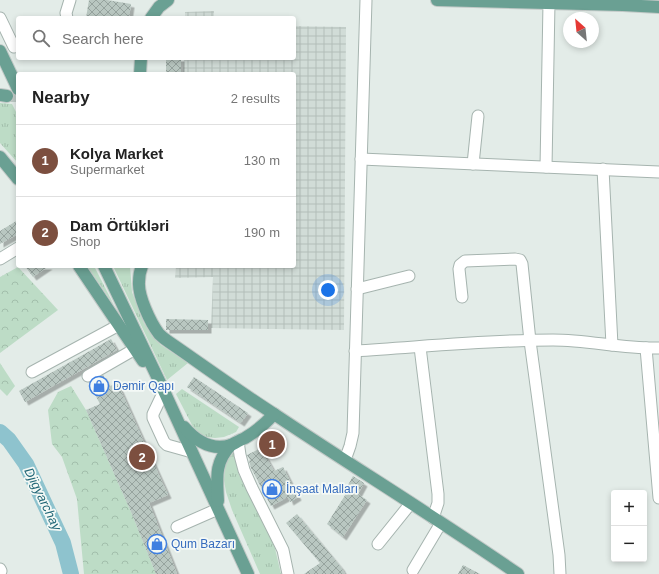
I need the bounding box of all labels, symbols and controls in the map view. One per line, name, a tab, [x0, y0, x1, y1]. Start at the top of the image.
north arrow	[563, 12, 599, 48]
search box	[16, 16, 296, 60]
icon: search	[30, 27, 52, 49]
text: Search here	[62, 30, 144, 47]
text: Nearby	[32, 88, 90, 107]
text: 2 results	[231, 91, 280, 106]
text: Kolya Market	[70, 145, 163, 162]
text: 1	[41, 153, 49, 168]
text: 130 m	[244, 153, 280, 168]
text: Supermarket	[70, 162, 144, 177]
text: Dam Örtükləri	[70, 217, 169, 234]
text: 2	[41, 225, 49, 240]
text: 190 m	[244, 225, 280, 240]
text: Shop	[70, 234, 100, 249]
your location	[318, 280, 338, 300]
shop icon: Dəmir Qapı	[88, 375, 110, 397]
place label: Dəmir Qapı	[113, 379, 174, 393]
pin: 1	[259, 429, 285, 459]
pin: 2	[129, 442, 155, 472]
water label: Djigyarchay	[21, 465, 65, 534]
shop icon: İnşaat Malları	[261, 478, 283, 500]
place label: İnşaat Malları	[286, 482, 358, 496]
map controls	[611, 490, 647, 562]
button: +	[611, 490, 647, 526]
button: −	[611, 526, 647, 562]
shop icon: Qum Bazarı	[146, 533, 168, 555]
place label: Qum Bazarı	[171, 537, 235, 551]

